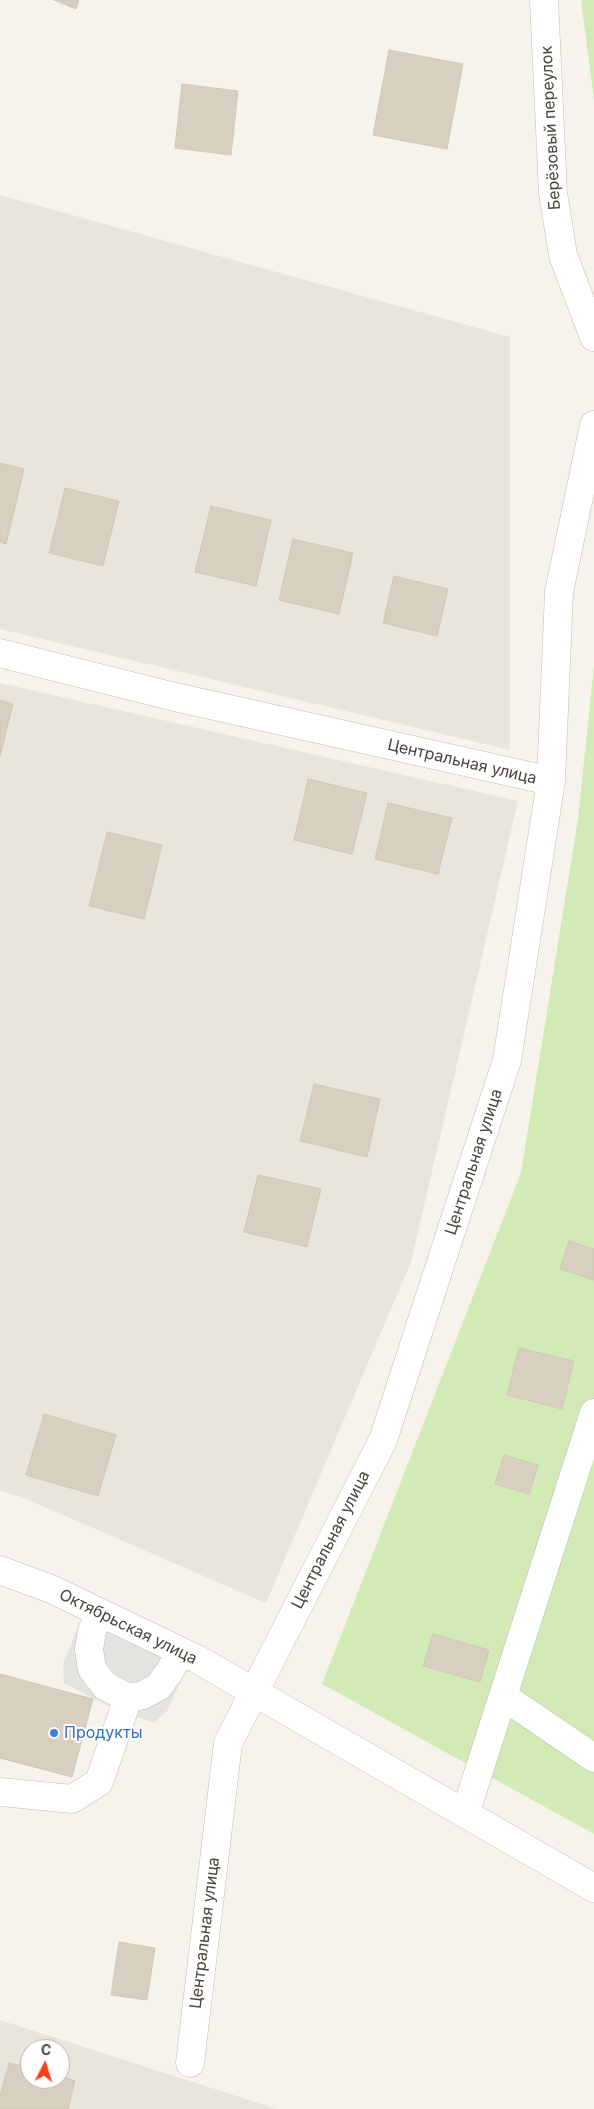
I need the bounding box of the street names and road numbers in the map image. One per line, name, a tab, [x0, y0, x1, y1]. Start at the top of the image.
street label: Берёзовый переулок	[537, 45, 565, 211]
street label: Центральная улица	[386, 736, 538, 788]
street label: Центральная улица	[441, 1087, 507, 1237]
street label: Центральная улица	[288, 1468, 374, 1612]
street label: Октябрьская улица	[56, 1585, 200, 1669]
street label: Центральная улица	[186, 1856, 224, 2010]

